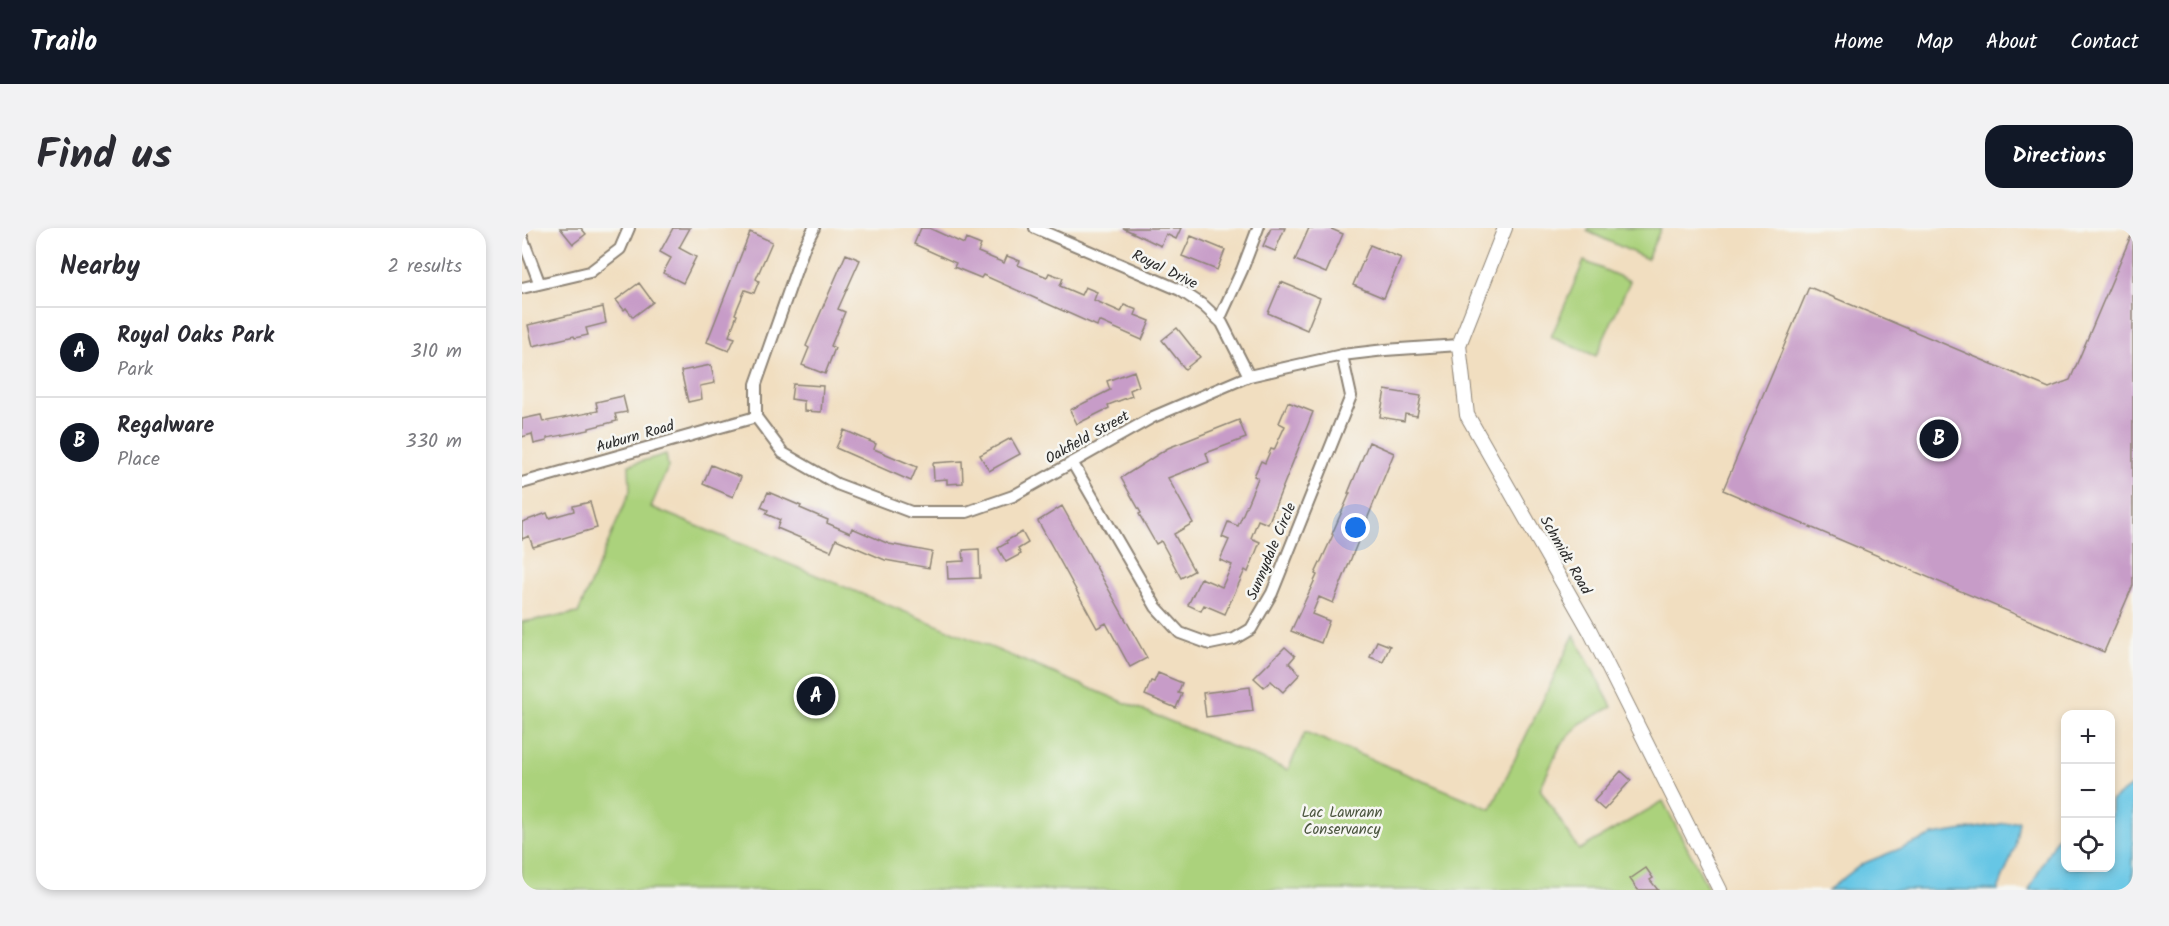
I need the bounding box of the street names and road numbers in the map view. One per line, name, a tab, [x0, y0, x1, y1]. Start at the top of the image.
street label: Royal Drive	[1128, 244, 1202, 296]
street label: Oakfield Street	[1041, 405, 1134, 471]
street label: Auburn Road	[593, 414, 678, 460]
street label: Sunnydale Circle	[1241, 499, 1303, 604]
street label: Schmidt Road	[1533, 512, 1598, 600]

